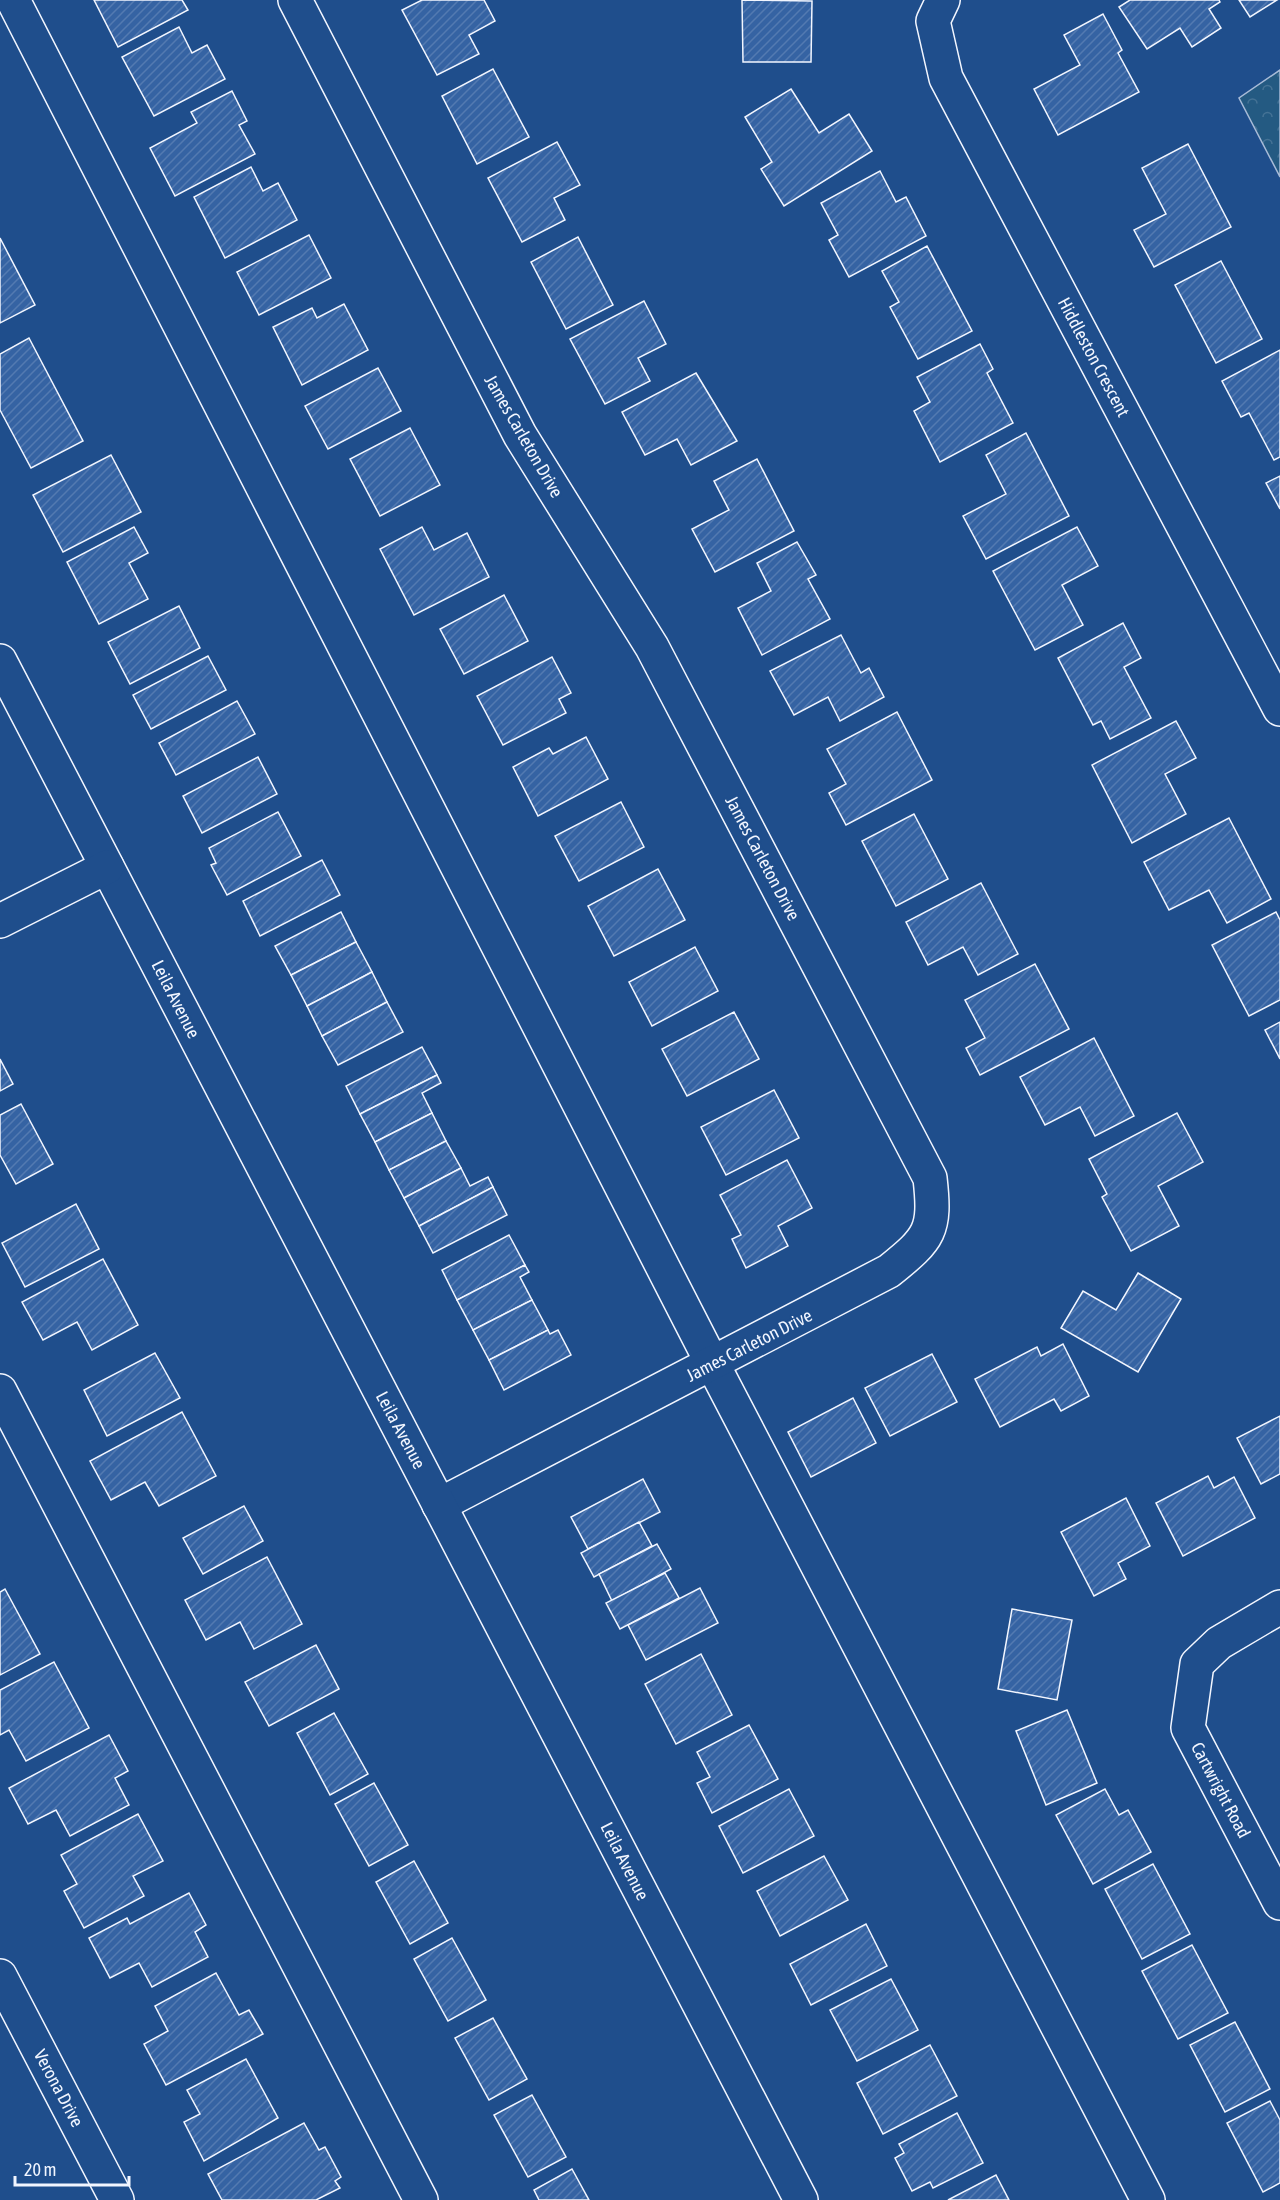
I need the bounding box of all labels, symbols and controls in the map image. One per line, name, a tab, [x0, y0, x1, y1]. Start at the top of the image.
street label: Hiddleston Crescent	[1054, 294, 1134, 420]
street label: James Carleton Drive	[480, 371, 568, 501]
street label: James Carleton Drive	[721, 792, 805, 924]
street label: Leila Avenue	[147, 956, 205, 1042]
street label: James Carleton Drive	[683, 1304, 815, 1386]
street label: Leila Avenue	[372, 1388, 430, 1472]
street label: Cartwright Road	[1187, 1739, 1255, 1841]
street label: Leila Avenue	[596, 1818, 654, 1904]
street label: Verona Drive	[30, 2046, 88, 2130]
scale bar	[15, 2149, 129, 2187]
text: 20 m	[24, 2159, 56, 2180]

